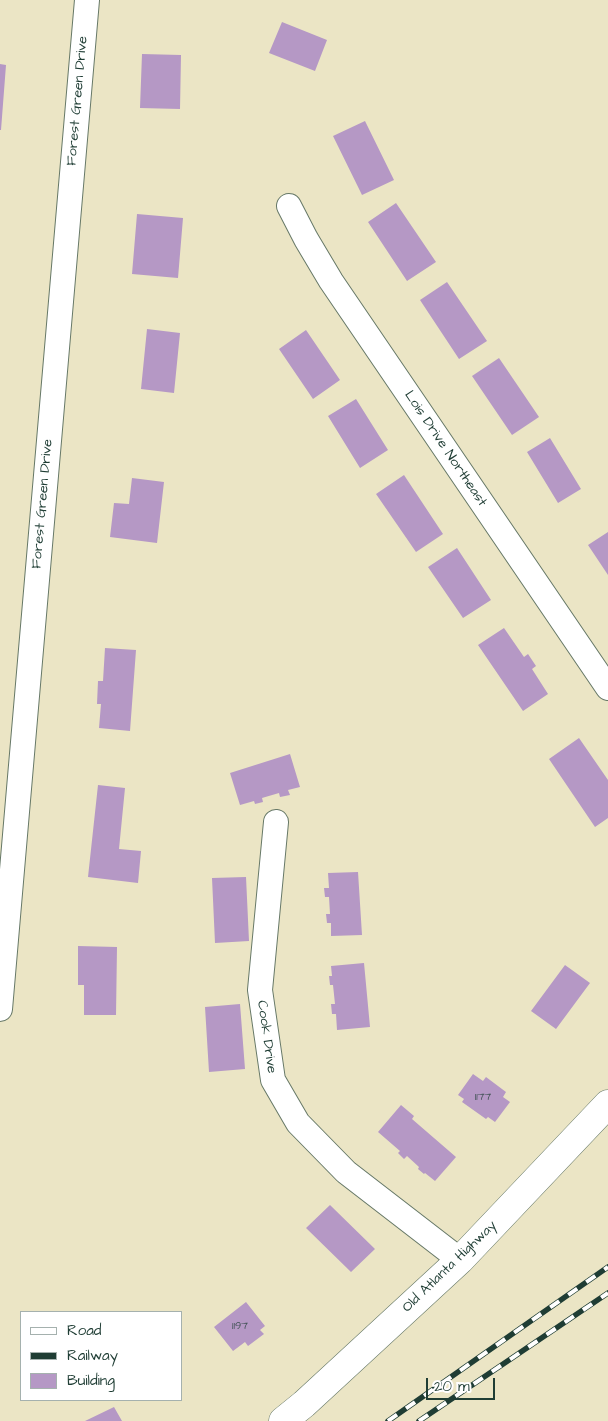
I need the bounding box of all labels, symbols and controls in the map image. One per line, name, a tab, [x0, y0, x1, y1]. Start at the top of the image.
street label: Forest Green Drive	[64, 35, 92, 167]
street label: Lois Drive Northeast	[400, 388, 490, 510]
street label: Forest Green Drive	[29, 438, 57, 570]
street label: Cook Drive	[253, 999, 279, 1075]
house number: 1177	[475, 1091, 491, 1105]
street label: Old Atlanta Highway	[399, 1218, 501, 1316]
legend	[20, 1311, 182, 1401]
text: Road	[67, 1320, 101, 1341]
house number: 1197	[232, 1320, 248, 1334]
text: Railway	[67, 1345, 118, 1366]
scale bar	[428, 1368, 497, 1400]
text: Building	[67, 1370, 115, 1391]
text: 20 m	[434, 1376, 470, 1397]

